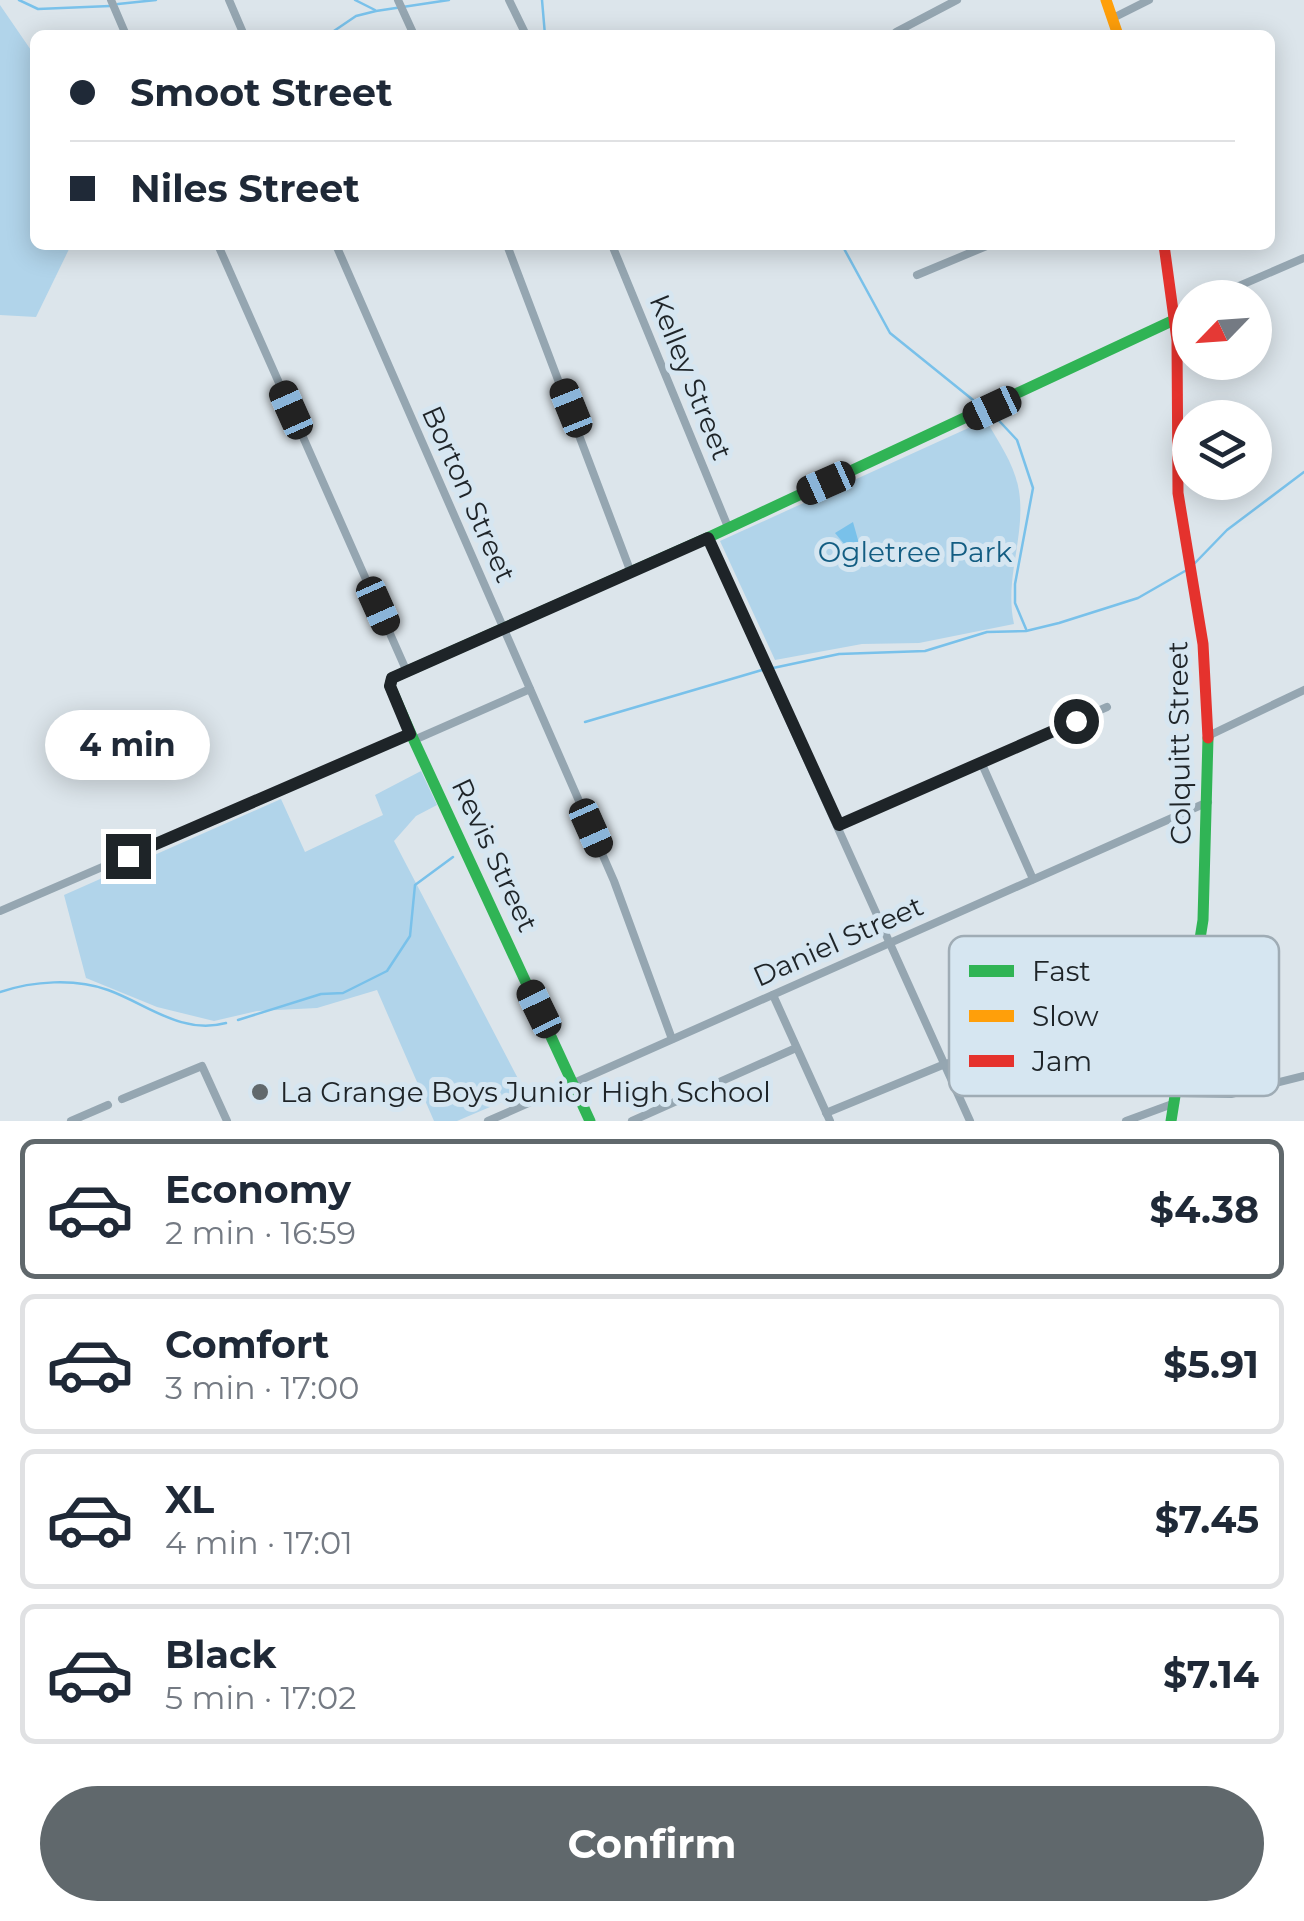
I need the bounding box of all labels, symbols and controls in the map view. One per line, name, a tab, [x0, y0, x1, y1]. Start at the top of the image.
text: Smoot Street	[130, 69, 393, 116]
text: Niles Street	[130, 165, 360, 212]
north arrow	[1172, 280, 1272, 380]
map controls	[1172, 280, 1272, 500]
street label: Kelley Street	[642, 289, 740, 465]
car	[546, 375, 596, 441]
car	[265, 376, 317, 444]
car	[958, 382, 1026, 434]
street label: Borton Street	[415, 400, 523, 588]
button: layers	[1172, 400, 1272, 500]
car	[792, 457, 860, 509]
park label: Ogletree Park	[818, 535, 1012, 569]
car	[352, 572, 404, 640]
street label: Colquitt Street	[1160, 641, 1198, 845]
route start	[1054, 699, 1099, 744]
callout: 4 min	[46, 711, 210, 781]
text: 4 min	[79, 725, 176, 764]
street label: Revis Street	[445, 773, 545, 937]
car	[565, 794, 617, 862]
route end	[106, 834, 151, 879]
street label: Daniel Street	[748, 888, 928, 994]
legend	[949, 936, 1279, 1096]
text: Fast	[1032, 954, 1091, 988]
car	[512, 975, 566, 1043]
text: Slow	[1032, 999, 1099, 1033]
text: Jam	[1031, 1044, 1092, 1078]
place label: La Grange Boys Junior High School	[280, 1075, 771, 1109]
marker: La Grange Boys Junior High School	[249, 1081, 271, 1103]
icon: car	[45, 1164, 135, 1254]
text: Economy	[165, 1166, 351, 1213]
text: $4.38	[1150, 1186, 1259, 1233]
text: 2 min · 16:59	[165, 1213, 356, 1252]
icon: car	[45, 1319, 135, 1409]
text: Comfort	[165, 1321, 329, 1368]
text: $5.91	[1163, 1341, 1259, 1388]
text: 3 min · 17:00	[165, 1368, 359, 1407]
icon: car	[45, 1474, 135, 1564]
text: XL	[165, 1476, 214, 1523]
text: $7.45	[1155, 1496, 1259, 1543]
text: 4 min · 17:01	[165, 1523, 353, 1562]
icon: car	[45, 1629, 135, 1719]
text: Black	[165, 1631, 276, 1678]
text: $7.14	[1163, 1651, 1259, 1698]
text: 5 min · 17:02	[165, 1678, 356, 1717]
button: Confirm	[40, 1786, 1264, 1901]

